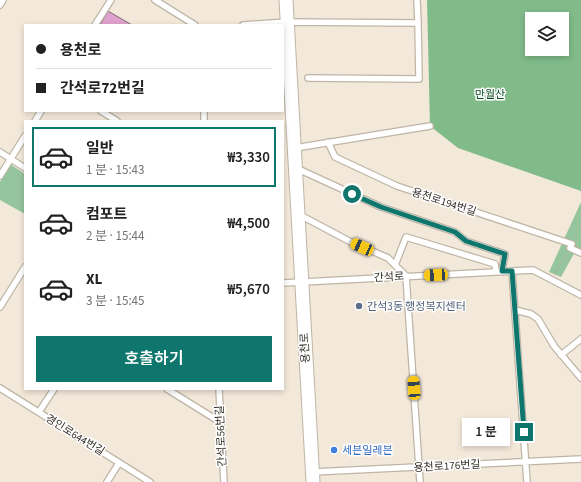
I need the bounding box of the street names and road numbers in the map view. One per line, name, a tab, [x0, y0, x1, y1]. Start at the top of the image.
street label: 용천로194번길	[410, 185, 478, 219]
street label: 간석로	[373, 269, 405, 285]
street label: 용천로	[297, 332, 313, 364]
street label: 간석로56번길	[212, 405, 230, 467]
street label: 경인로644번길	[43, 411, 107, 459]
street label: 용천로176번길	[413, 457, 481, 475]

